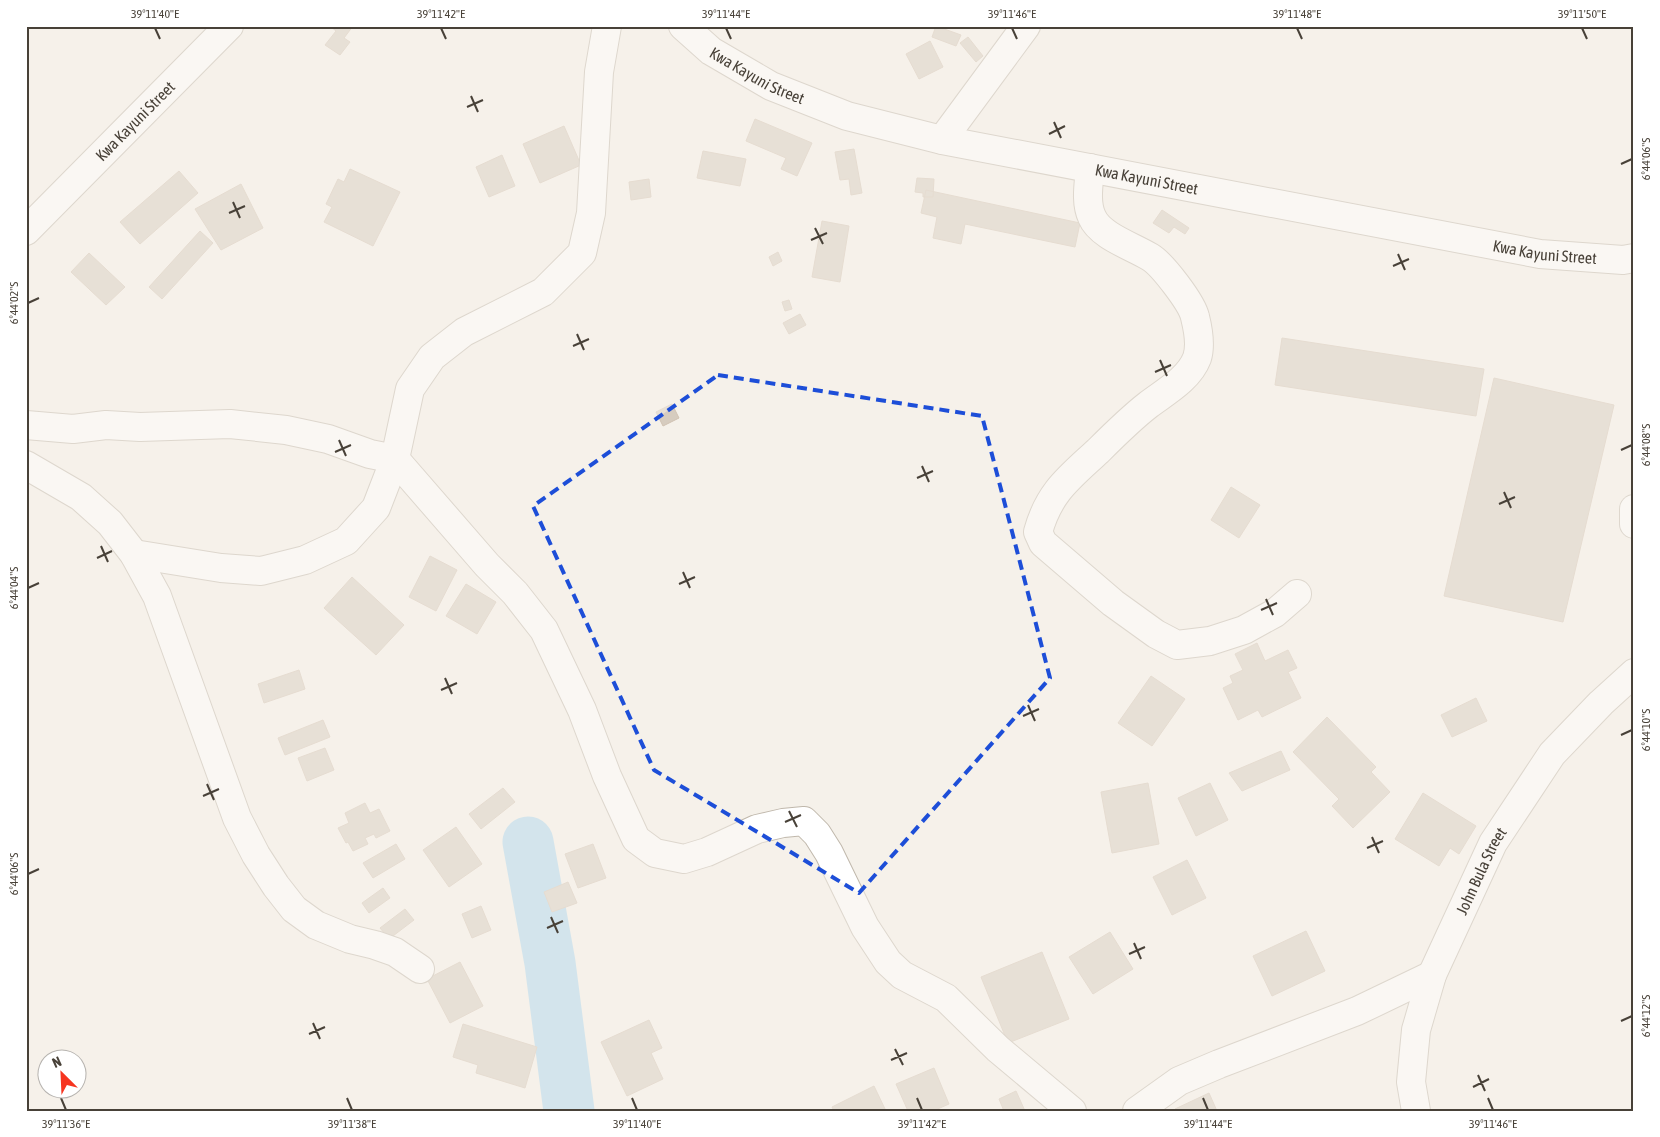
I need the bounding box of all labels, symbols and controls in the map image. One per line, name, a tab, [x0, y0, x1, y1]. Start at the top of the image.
text: 39°11'40"E	[131, 7, 179, 21]
text: 39°11'42"E	[417, 7, 465, 21]
text: 39°11'44"E	[702, 7, 750, 21]
text: 39°11'46"E	[988, 7, 1036, 21]
text: 39°11'48"E	[1273, 7, 1321, 21]
text: 39°11'50"E	[1558, 7, 1606, 21]
street label: Kwa Kayuni Street	[707, 43, 807, 107]
street label: Kwa Kayuni Street	[92, 77, 179, 164]
text: 6°44'06"S	[1639, 138, 1653, 180]
street label: Kwa Kayuni Street	[1094, 160, 1200, 198]
street label: Kwa Kayuni Street	[1491, 236, 1598, 267]
text: 6°44'02"S	[7, 282, 21, 324]
text: 6°44'08"S	[1639, 424, 1653, 466]
text: 6°44'04"S	[7, 567, 21, 609]
text: 6°44'10"S	[1639, 709, 1653, 751]
street label: John Bula Street	[1452, 824, 1510, 917]
text: 6°44'06"S	[7, 853, 21, 895]
text: 6°44'12"S	[1639, 995, 1653, 1037]
north arrow	[38, 1050, 88, 1100]
text: N	[50, 1053, 64, 1071]
text: 39°11'36"E	[42, 1117, 90, 1131]
text: 39°11'38"E	[328, 1117, 376, 1131]
text: 39°11'40"E	[613, 1117, 661, 1131]
text: 39°11'42"E	[898, 1117, 946, 1131]
text: 39°11'44"E	[1184, 1117, 1232, 1131]
text: 39°11'46"E	[1469, 1117, 1517, 1131]

